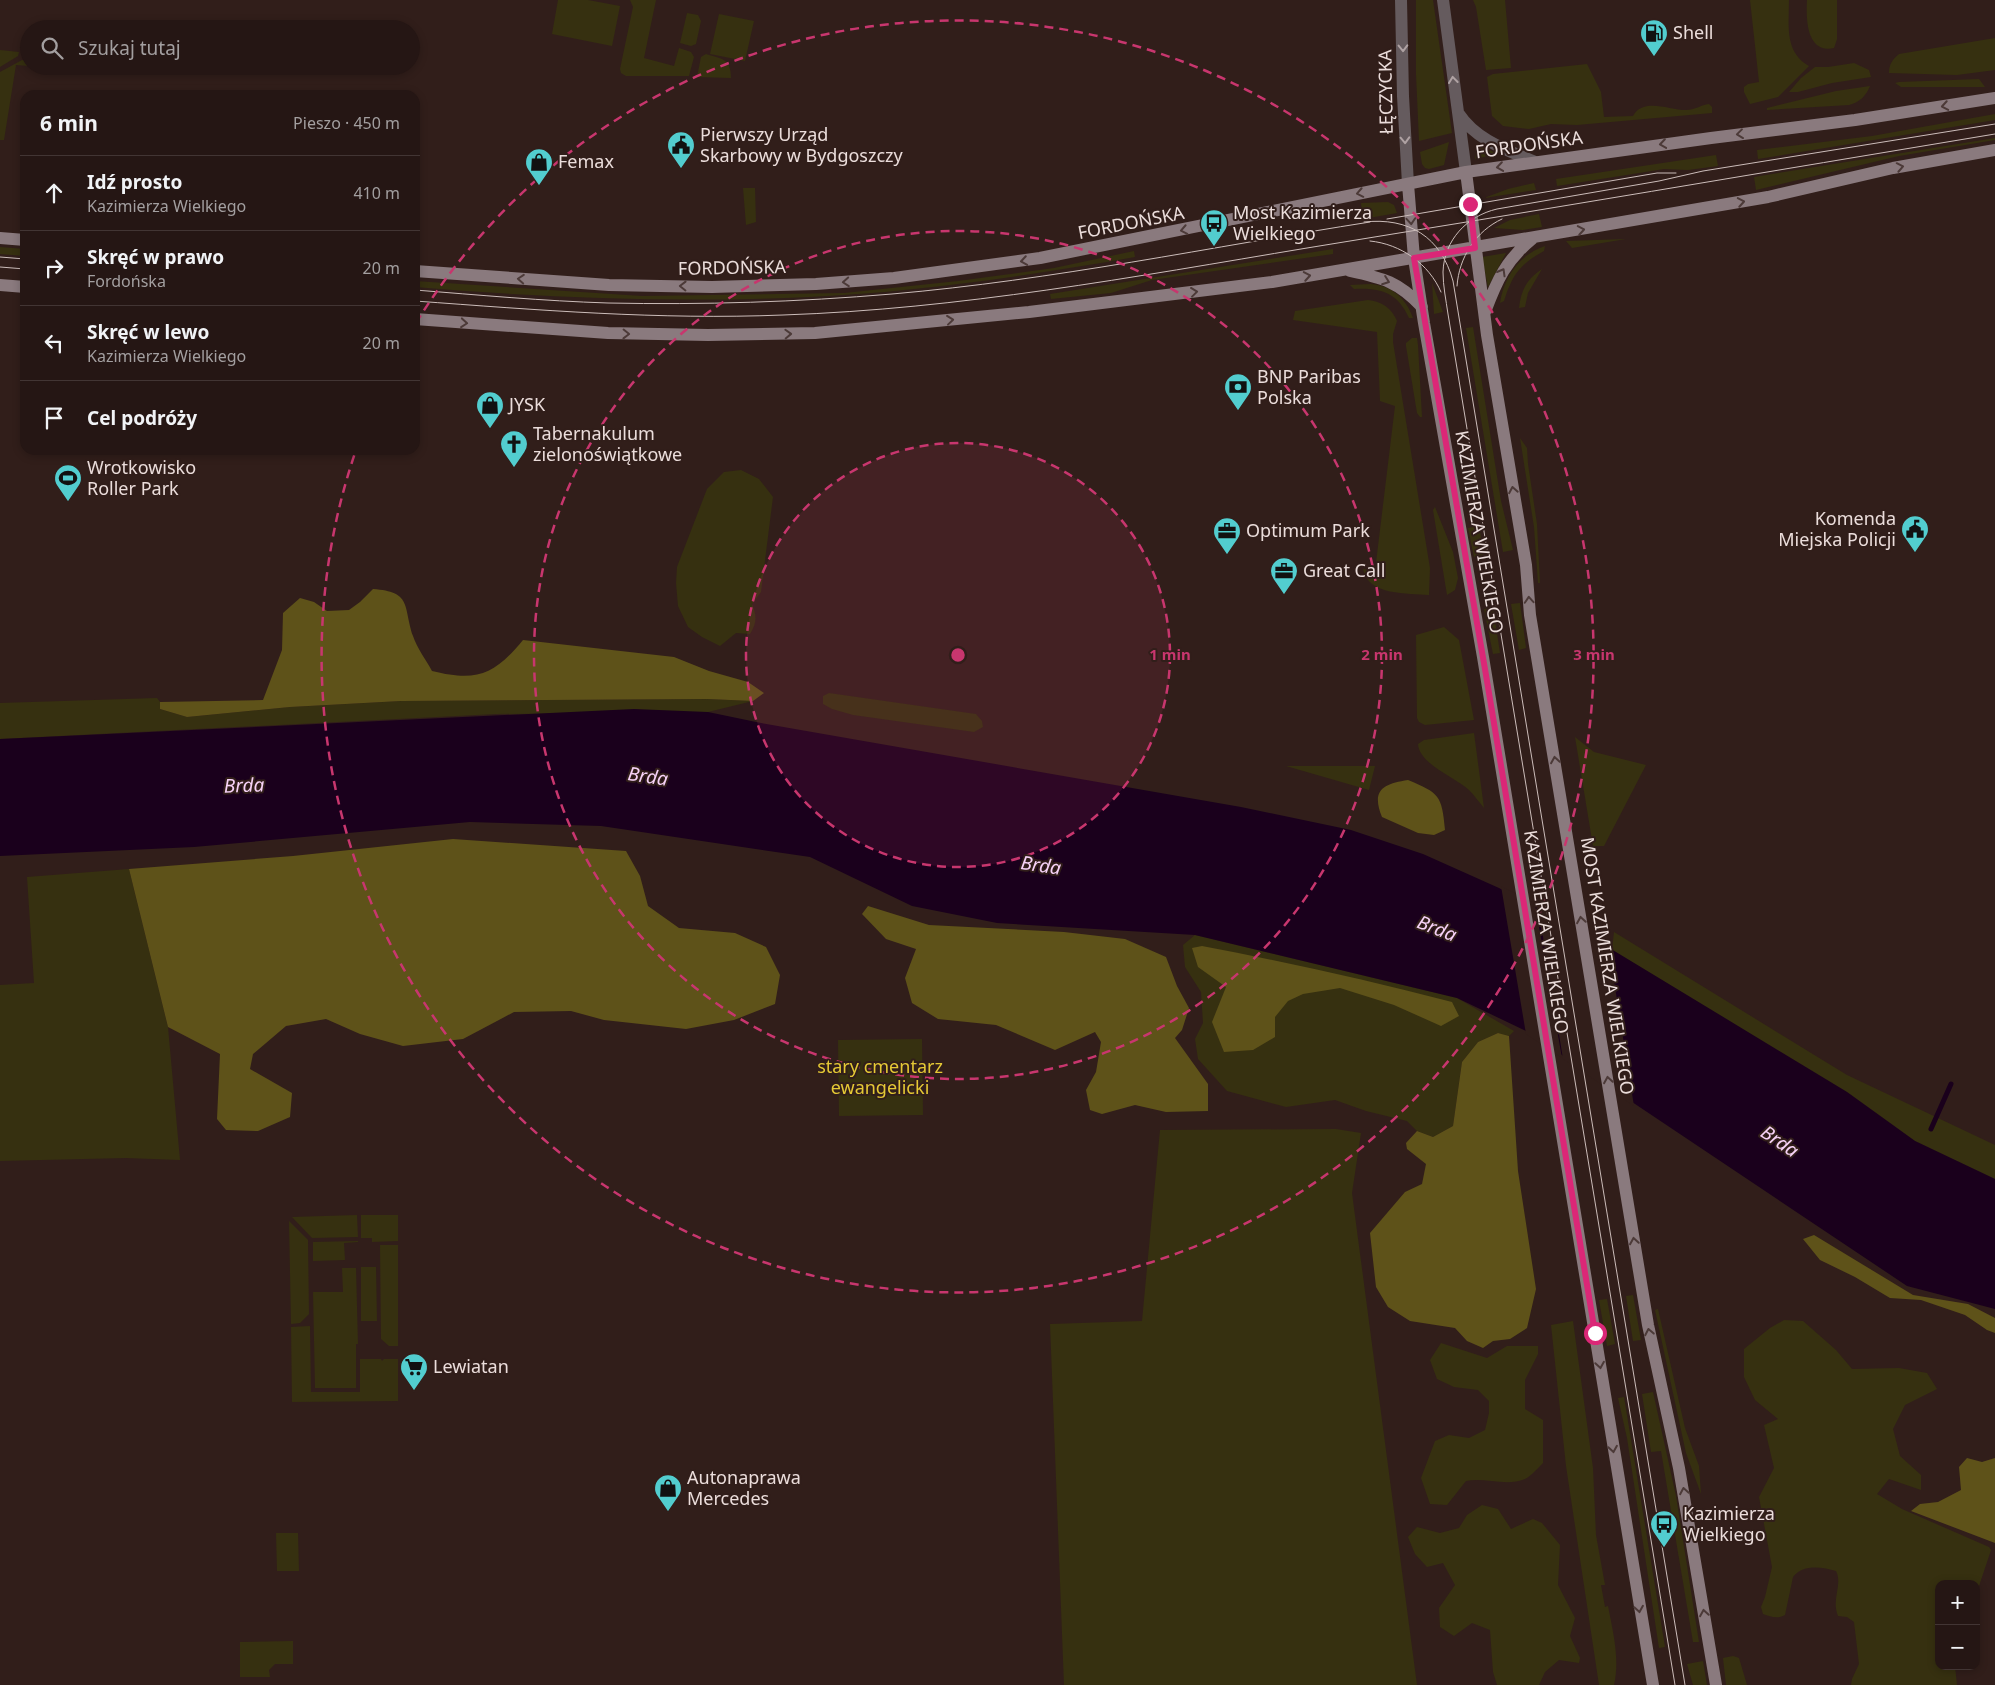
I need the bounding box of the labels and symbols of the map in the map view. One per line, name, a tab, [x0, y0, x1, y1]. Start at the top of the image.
fuel station icon: Shell	[1639, 18, 1669, 57]
place label: Shell	[1673, 20, 1713, 44]
one-way arrow	[1397, 44, 1408, 52]
street label: ŁĘCZYCKA	[1372, 49, 1398, 135]
one-way arrow	[1448, 76, 1459, 84]
one-way arrow	[1940, 100, 1949, 110]
place label: Pierwszy Urząd Skarbowy w Bydgoszczy	[700, 122, 904, 167]
street label: FORDOŃSKA	[1474, 125, 1584, 163]
one-way arrow	[1735, 128, 1743, 139]
public building icon: Pierwszy Urząd Skarbowy w Bydgoszczy	[666, 130, 696, 169]
one-way arrow	[1400, 136, 1410, 144]
one-way arrow	[1659, 139, 1667, 149]
shop icon: Femax	[524, 147, 554, 186]
place label: Femax	[558, 149, 614, 173]
one-way arrow	[1496, 161, 1504, 172]
one-way arrow	[1895, 162, 1904, 173]
one-way arrow	[1355, 187, 1364, 198]
route end	[1459, 193, 1482, 216]
one-way arrow	[1736, 198, 1745, 208]
street label: FORDOŃSKA	[1076, 200, 1187, 244]
place label: Most Kazimierza Wielkiego	[1233, 200, 1372, 245]
bus stop icon: Most Kazimierza Wielkiego	[1199, 208, 1229, 247]
one-way arrow	[1405, 217, 1416, 225]
one-way arrow	[1179, 224, 1188, 235]
one-way arrow	[1576, 225, 1585, 235]
street label: FORDOŃSKA	[678, 254, 787, 280]
one-way arrow	[1020, 255, 1028, 266]
one-way arrow	[1496, 268, 1506, 277]
one-way arrow	[1303, 271, 1311, 281]
one-way arrow	[517, 274, 525, 285]
one-way arrow	[1381, 275, 1390, 285]
one-way arrow	[842, 276, 850, 287]
one-way arrow	[679, 281, 687, 291]
one-way arrow	[1190, 287, 1198, 298]
one-way arrow	[946, 315, 954, 326]
one-way arrow	[460, 317, 468, 328]
one-way arrow	[784, 328, 792, 339]
one-way arrow	[622, 329, 630, 339]
place label: BNP Paribas Polska	[1257, 364, 1361, 409]
bank icon: BNP Paribas Polska	[1223, 372, 1253, 411]
shop icon: JYSK	[475, 390, 505, 429]
place label: JYSK	[507, 392, 546, 416]
place label: Tabernakulum zielonoświątkowe	[533, 421, 682, 466]
street label: KAZIMIERZA WIELKIEGO	[1450, 428, 1510, 635]
church icon: Tabernakulum zielonoświątkowe	[499, 429, 529, 468]
place label: Wrotkowisko Roller Park	[87, 455, 196, 500]
sports icon: Wrotkowisko Roller Park	[53, 463, 83, 502]
one-way arrow	[1509, 486, 1519, 494]
place label: Komenda Miejska Policji	[1778, 506, 1896, 551]
public building icon: Komenda Miejska Policji	[1900, 514, 1930, 553]
office icon: Optimum Park	[1212, 516, 1242, 555]
place label: Optimum Park	[1246, 518, 1370, 542]
office icon: Great Call	[1269, 556, 1299, 595]
place label: Great Call	[1303, 558, 1385, 582]
one-way arrow	[1523, 596, 1534, 604]
text: 1 min	[1149, 644, 1191, 664]
text: 2 min	[1361, 644, 1403, 664]
text: 3 min	[1573, 644, 1615, 664]
centre of rings	[949, 646, 967, 664]
one-way arrow	[1550, 755, 1560, 764]
water label: Brda	[626, 760, 670, 792]
water label: Brda	[223, 771, 265, 799]
street label: KAZIMIERZA WIELKIEGO	[1519, 828, 1575, 1035]
street label: MOST KAZIMIERZA WIELKIEGO	[1576, 835, 1640, 1097]
water label: Brda	[1019, 849, 1063, 881]
water label: Brda	[1413, 909, 1461, 947]
one-way arrow	[1577, 916, 1587, 925]
park label: stary cmentarz ewangelicki	[817, 1054, 943, 1099]
one-way arrow	[1603, 1076, 1613, 1085]
water label: Brda	[1756, 1119, 1804, 1163]
one-way arrow	[1630, 1236, 1640, 1245]
route start	[1584, 1322, 1607, 1345]
one-way arrow	[1645, 1328, 1655, 1336]
supermarket icon: Lewiatan	[399, 1352, 429, 1391]
place label: Lewiatan	[433, 1354, 509, 1378]
one-way arrow	[1594, 1361, 1605, 1369]
one-way arrow	[1608, 1444, 1618, 1453]
place label: Autonaprawa Mercedes	[687, 1465, 801, 1510]
shop icon: Autonaprawa Mercedes	[653, 1473, 683, 1512]
one-way arrow	[1679, 1487, 1689, 1495]
place label: Kazimierza Wielkiego	[1683, 1501, 1775, 1546]
bus stop icon: Kazimierza Wielkiego	[1649, 1509, 1679, 1548]
one-way arrow	[1634, 1605, 1644, 1613]
one-way arrow	[1699, 1608, 1709, 1617]

